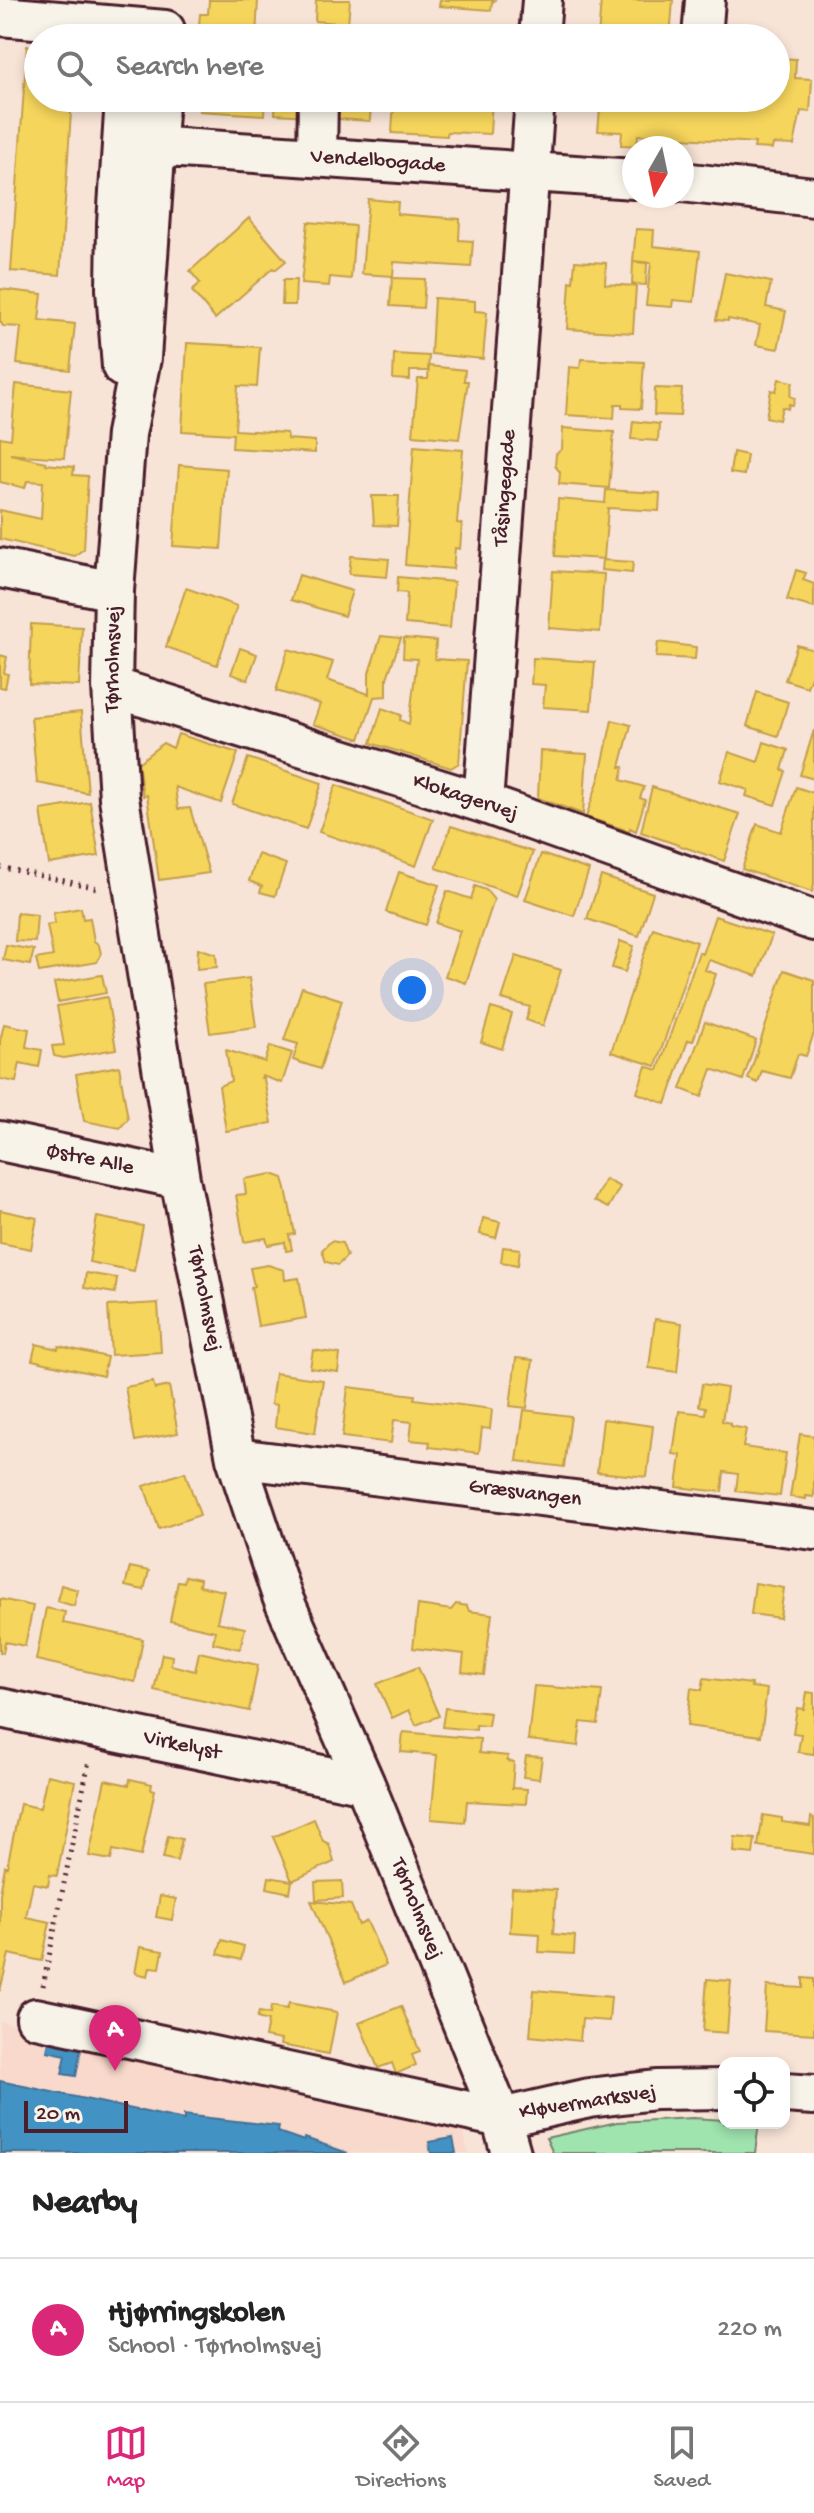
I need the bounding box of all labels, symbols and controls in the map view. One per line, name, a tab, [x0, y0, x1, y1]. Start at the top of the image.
search box	[24, 24, 790, 112]
icon: search	[52, 46, 96, 90]
text: Search here	[116, 51, 264, 86]
north arrow	[622, 136, 694, 208]
street label: Vendelbogade	[309, 144, 447, 180]
street label: Tåsingegade	[489, 428, 523, 549]
street label: Tørholmsvej	[100, 605, 128, 715]
street label: Klokagervej	[409, 769, 521, 827]
your location	[392, 970, 432, 1010]
street label: Østre Alle	[44, 1138, 137, 1182]
street label: Tørholmsvej	[181, 1242, 227, 1354]
street label: Græsvangen	[467, 1474, 583, 1514]
street label: Virkelyst	[140, 1725, 225, 1767]
street label: Tørholmsvej	[383, 1853, 448, 1963]
pin: A	[89, 2005, 141, 2071]
map controls	[718, 2057, 790, 2129]
button: locate	[718, 2057, 790, 2129]
street label: Kløvermarksvej	[518, 2079, 658, 2127]
scale bar	[24, 2097, 128, 2133]
text: 20 m	[36, 2102, 80, 2128]
text: Nearby	[32, 2185, 137, 2225]
text: Hjørringskolen	[108, 2297, 285, 2332]
text: A	[50, 2315, 66, 2346]
text: 220 m	[717, 2315, 782, 2346]
text: School · Tørholmsvej	[108, 2332, 322, 2363]
tab: Map	[104, 2421, 148, 2495]
tab: Directions	[356, 2421, 446, 2495]
tab: Saved	[654, 2421, 710, 2495]

